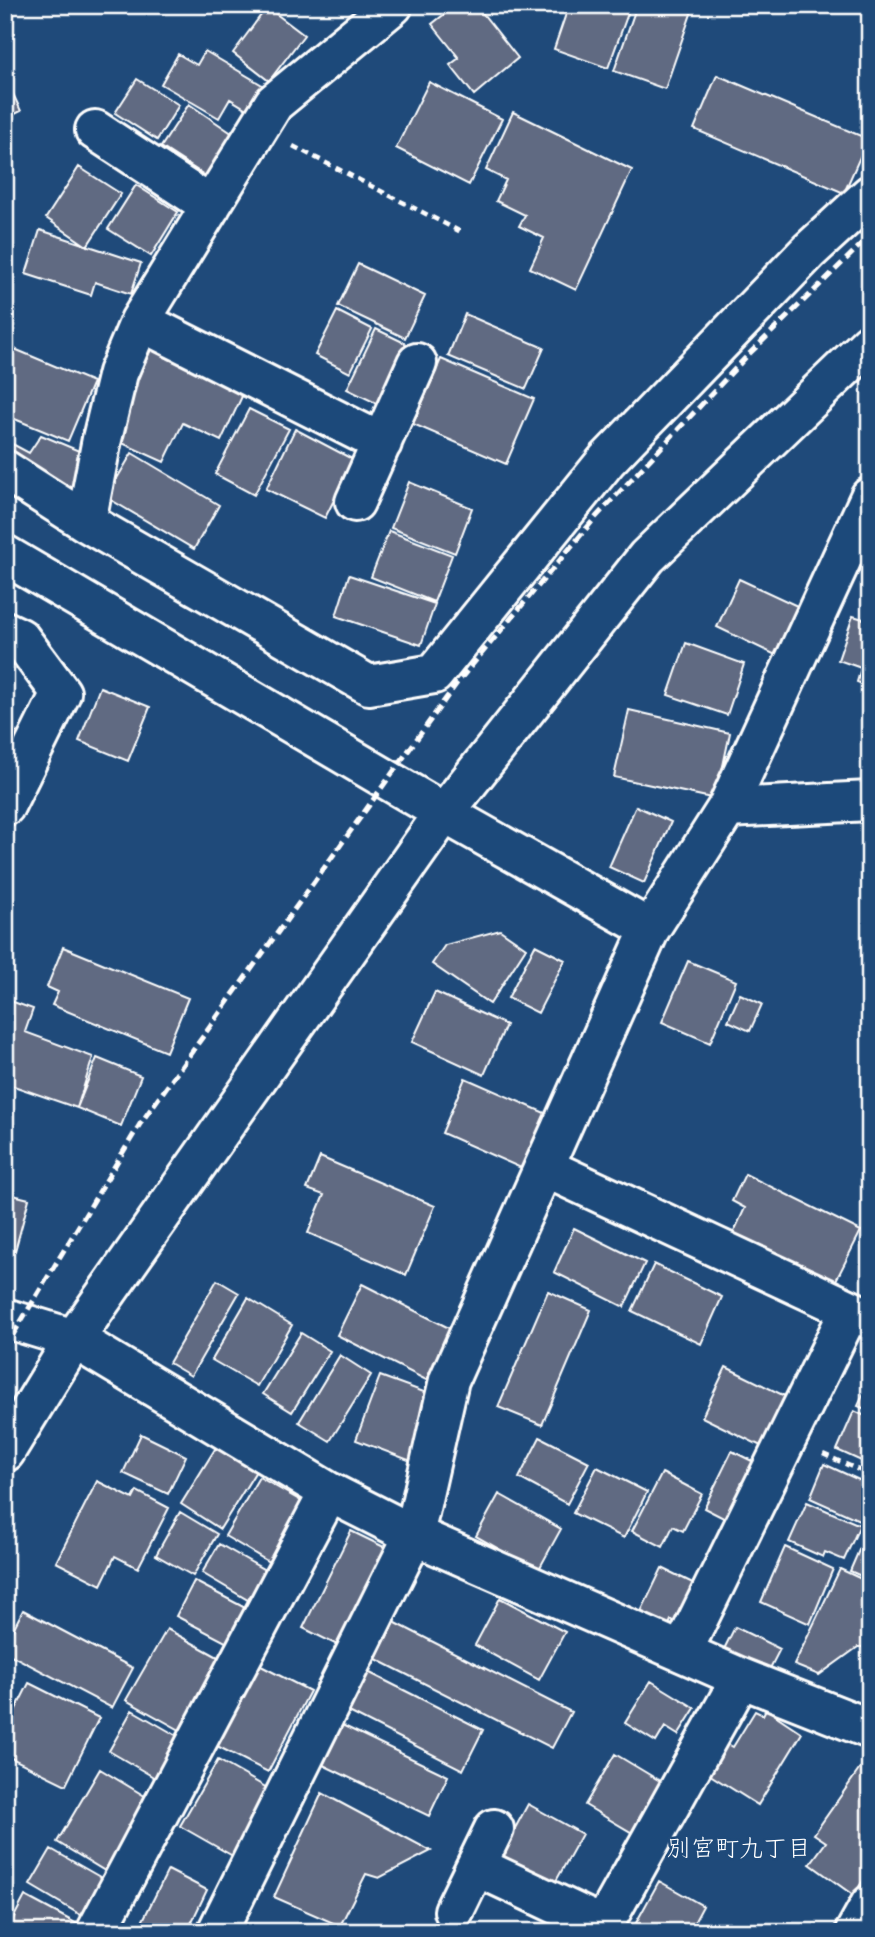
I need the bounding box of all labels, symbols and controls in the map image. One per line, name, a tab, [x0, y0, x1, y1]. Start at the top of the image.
district label: 別宮町九丁目	[667, 1828, 811, 1864]

